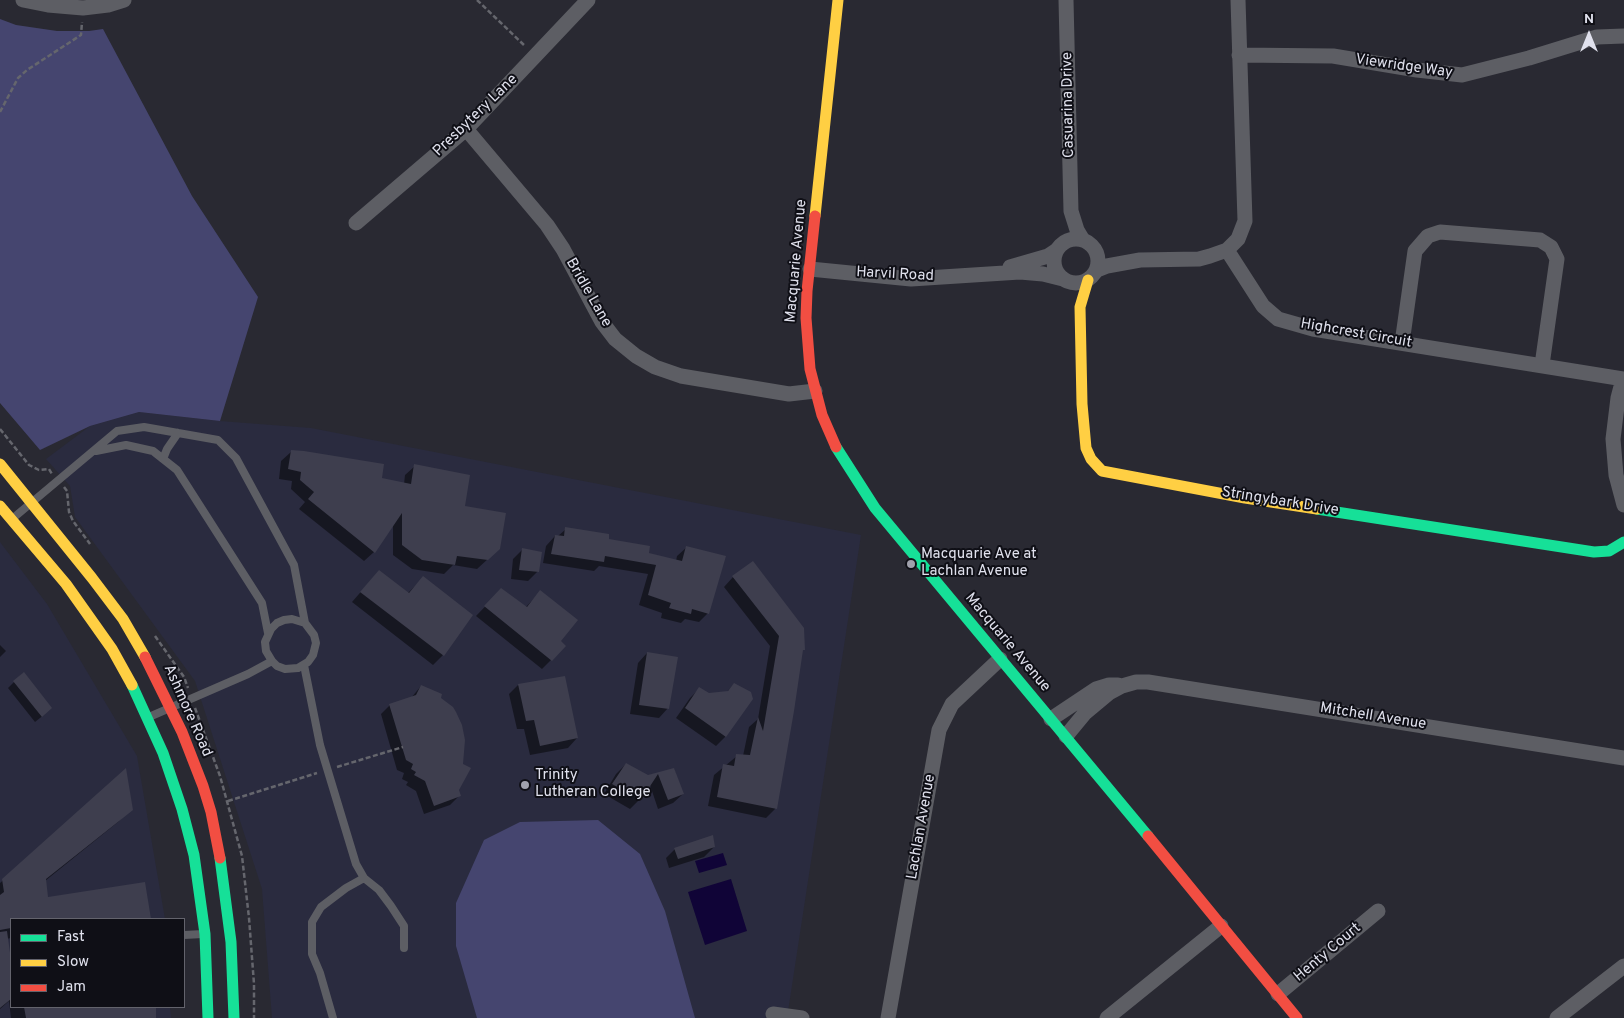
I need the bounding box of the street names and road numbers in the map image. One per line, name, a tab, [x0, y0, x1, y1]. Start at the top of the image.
street label: Viewridge Way	[1354, 51, 1454, 83]
street label: Casuarina Drive	[1059, 52, 1079, 158]
street label: Presbytery Lane	[430, 71, 522, 161]
street label: Macquarie Avenue	[783, 199, 811, 323]
street label: Bridle Lane	[561, 255, 615, 331]
street label: Harvil Road	[856, 264, 934, 286]
street label: Highcrest Circuit	[1299, 315, 1413, 353]
street label: Stringybark Drive	[1220, 484, 1340, 520]
street label: Macquarie Avenue	[960, 590, 1054, 696]
street label: Ashmore Road	[159, 662, 215, 760]
street label: Mitchell Avenue	[1319, 700, 1427, 734]
street label: Lachlan Avenue	[904, 773, 940, 881]
street label: Henty Court	[1291, 920, 1365, 986]

